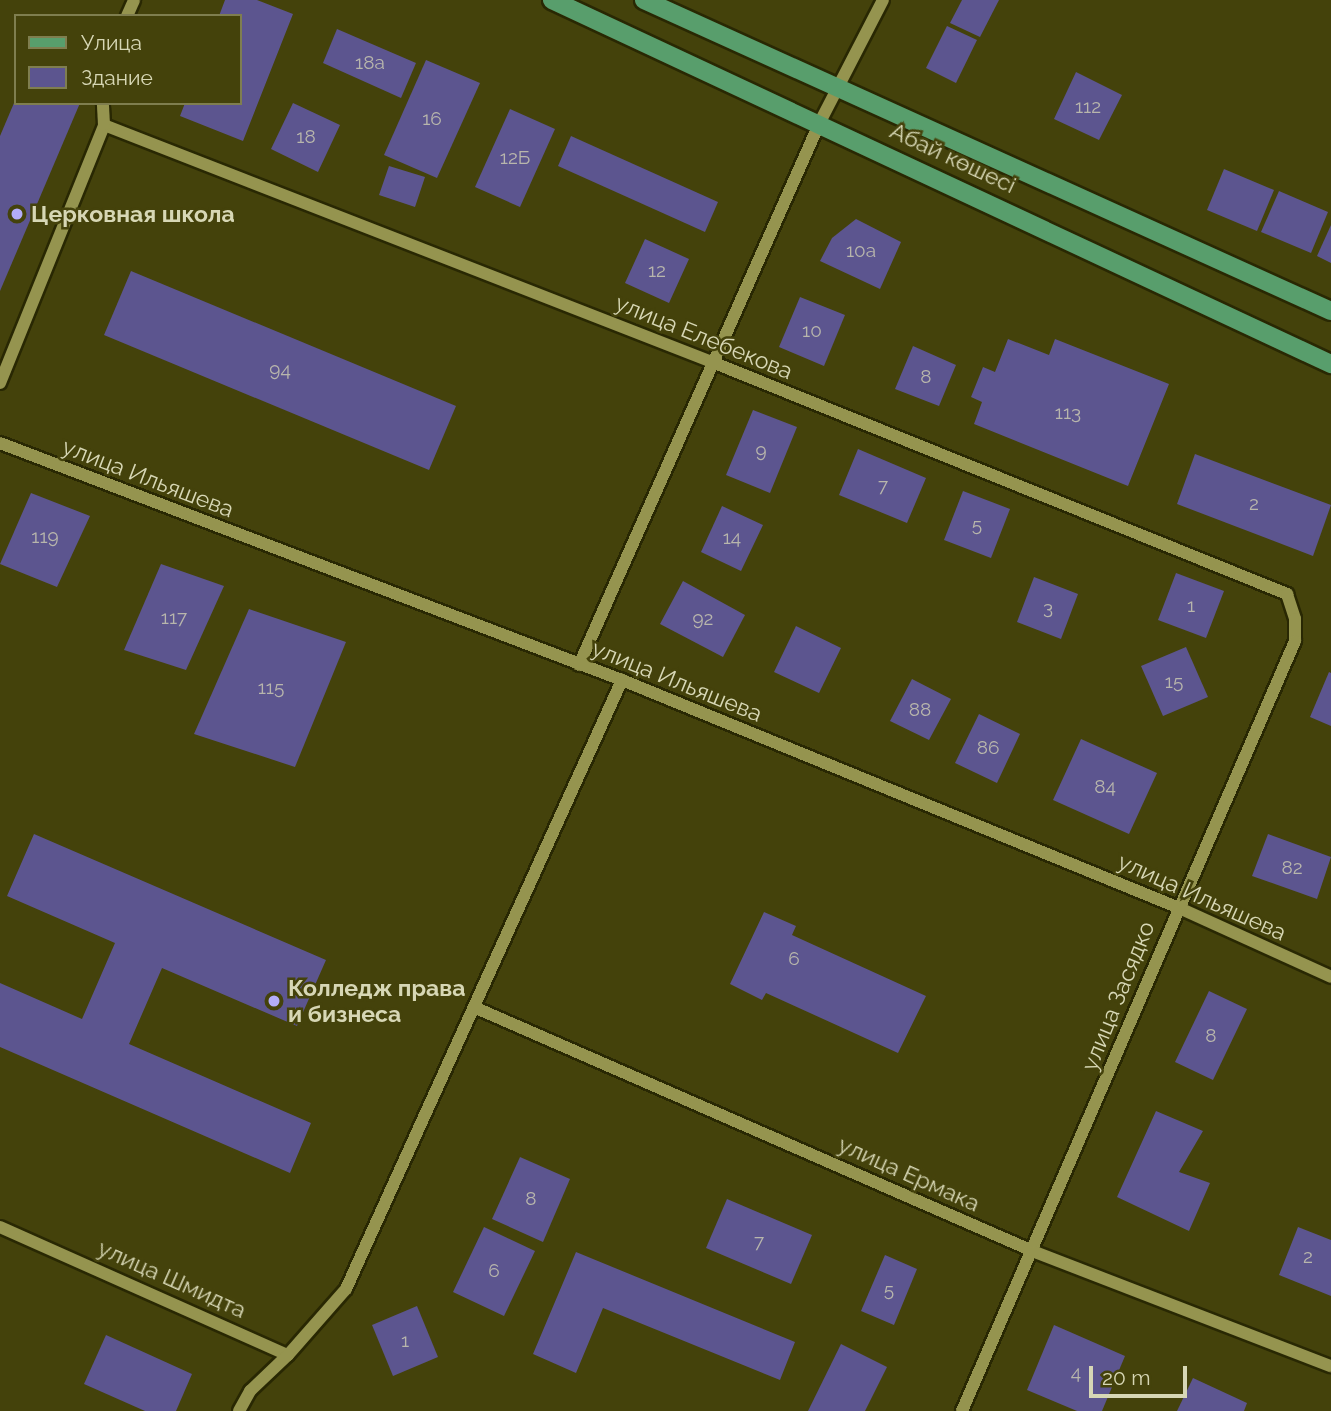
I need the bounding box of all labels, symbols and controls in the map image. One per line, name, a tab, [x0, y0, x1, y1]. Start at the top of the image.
legend	[14, 14, 242, 105]
text: Улица	[81, 30, 142, 55]
house number: 18а	[355, 52, 385, 74]
text: Здание	[81, 65, 153, 90]
house number: 112	[1075, 96, 1101, 118]
house number: 16	[422, 108, 442, 130]
street label: Абай көшесі	[886, 117, 1020, 199]
house number: 18	[296, 126, 316, 148]
house number: 12Б	[500, 147, 530, 169]
place label: Церковная школа	[31, 200, 235, 228]
marker: Церковная школа	[9, 206, 25, 222]
house number: 10а	[846, 240, 876, 262]
house number: 12	[648, 260, 666, 282]
street label: улица Елебекова	[611, 289, 797, 385]
house number: 10	[802, 320, 822, 342]
house number: 94	[269, 359, 291, 381]
house number: 8	[920, 366, 932, 388]
house number: 113	[1055, 402, 1081, 424]
street label: улица Ильяшева	[58, 433, 238, 523]
house number: 9	[755, 440, 767, 462]
house number: 7	[878, 475, 888, 497]
house number: 2	[1249, 493, 1259, 515]
house number: 5	[972, 514, 982, 536]
house number: 119	[31, 526, 59, 548]
house number: 14	[723, 527, 741, 549]
house number: 1	[1187, 595, 1195, 617]
house number: 3	[1043, 597, 1053, 619]
house number: 117	[161, 607, 187, 629]
house number: 92	[692, 608, 714, 630]
street label: улица Ильяшева	[588, 634, 766, 728]
house number: 15	[1165, 671, 1183, 693]
house number: 115	[258, 677, 284, 699]
house number: 88	[909, 699, 931, 721]
house number: 86	[977, 737, 999, 759]
house number: 84	[1094, 776, 1116, 798]
street label: улица Ильяшева	[1114, 848, 1290, 946]
house number: 82	[1281, 857, 1303, 879]
street label: улица Засядко	[1075, 917, 1161, 1075]
house number: 6	[788, 948, 800, 970]
place label: Колледж права и бизнеса	[288, 974, 465, 1028]
marker: Колледж права и бизнеса	[266, 993, 282, 1009]
house number: 8	[1205, 1025, 1217, 1047]
street label: улица Ермака	[834, 1130, 984, 1218]
house number: 8	[525, 1188, 537, 1210]
house number: 7	[754, 1231, 764, 1253]
street label: улица Шмидта	[94, 1234, 250, 1324]
house number: 2	[1303, 1246, 1313, 1268]
house number: 6	[488, 1260, 500, 1282]
house number: 5	[884, 1279, 894, 1301]
house number: 1	[401, 1330, 409, 1352]
scale bar	[1093, 1352, 1191, 1396]
house number: 4	[1071, 1362, 1081, 1384]
text: 20 m	[1102, 1365, 1150, 1390]

